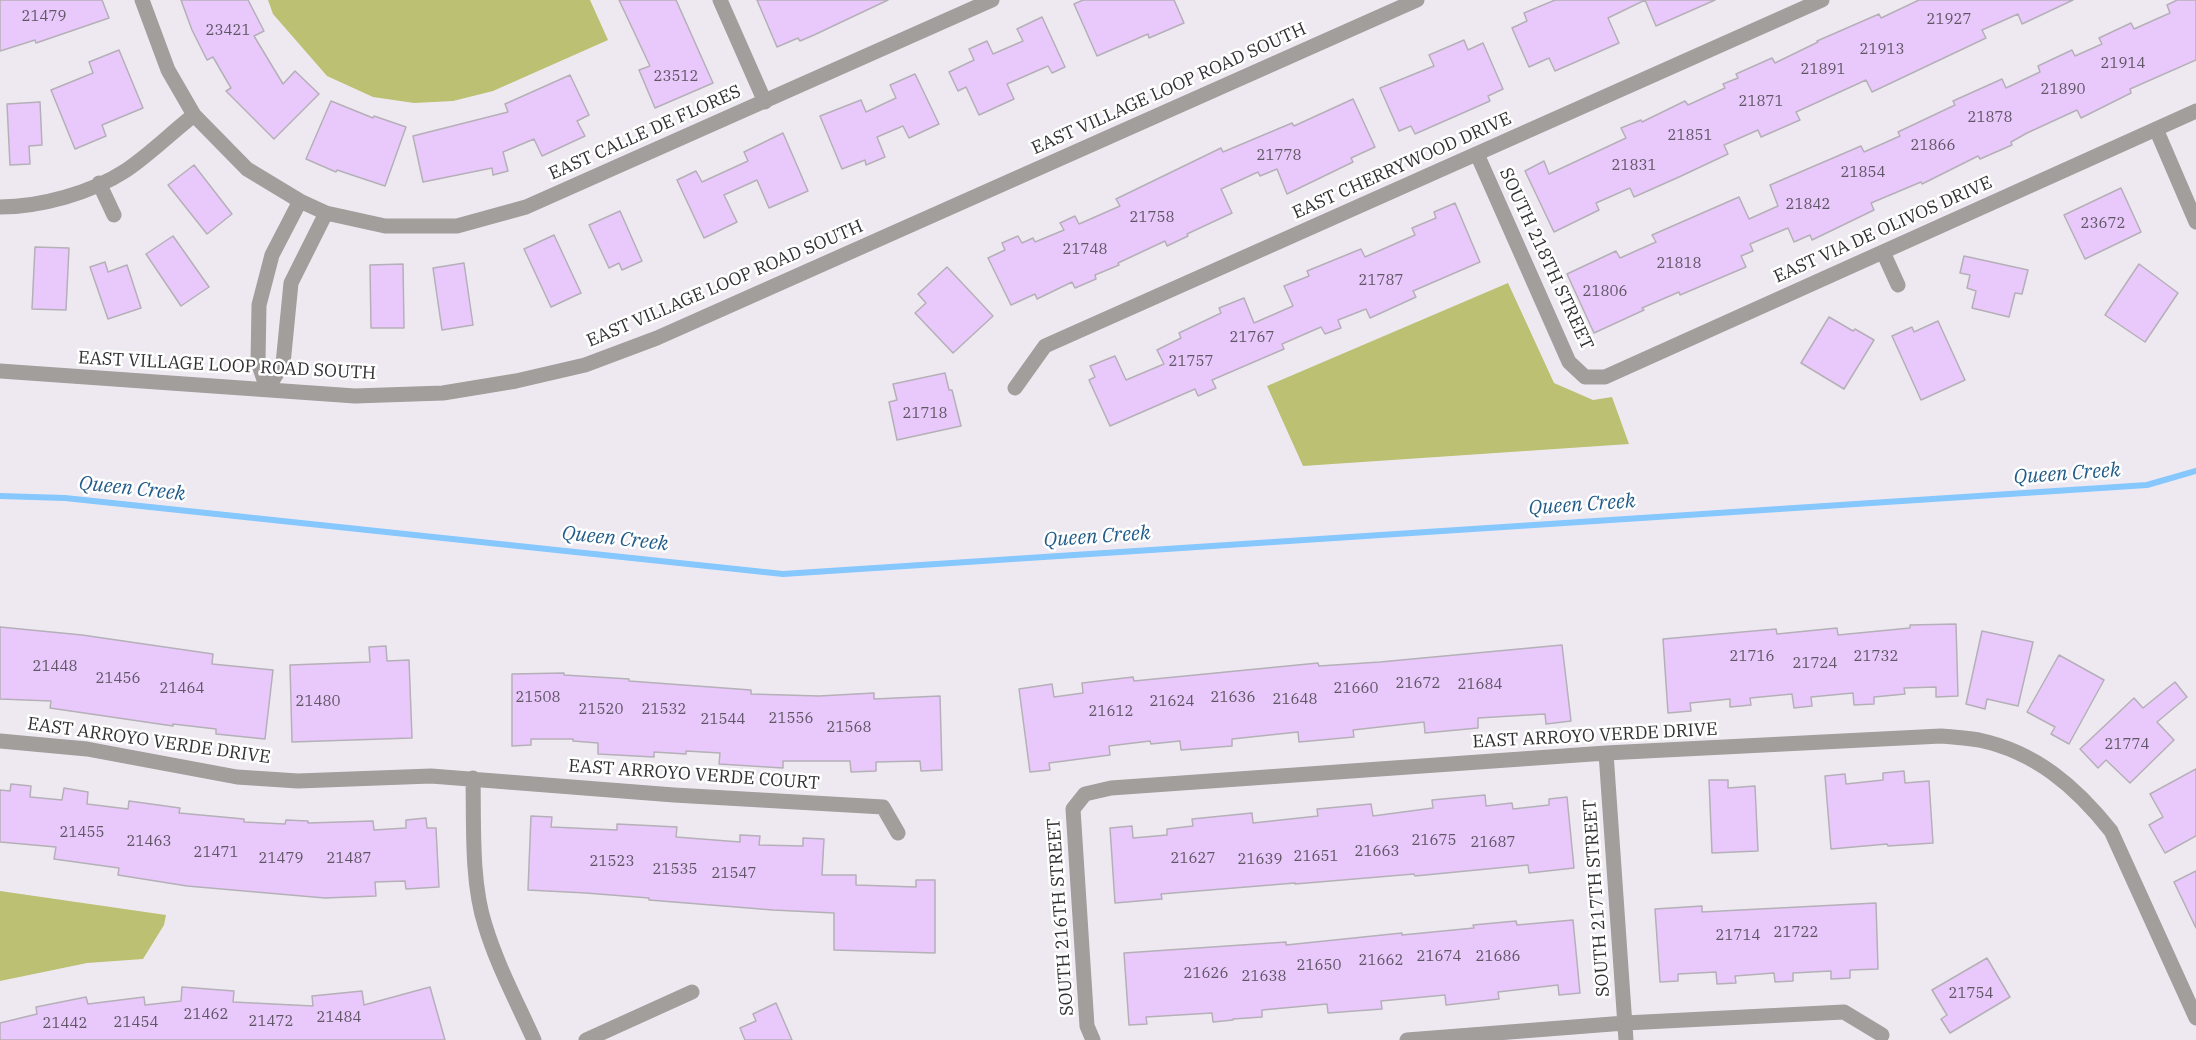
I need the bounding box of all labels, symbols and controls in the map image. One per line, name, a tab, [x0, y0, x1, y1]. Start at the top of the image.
house number: 21479	[22, 8, 66, 26]
house number: 21927	[1927, 11, 1971, 29]
street label: EAST VILLAGE LOOP ROAD SOUTH	[1028, 18, 1310, 160]
house number: 23421	[206, 22, 250, 40]
house number: 21913	[1860, 41, 1904, 59]
house number: 21914	[2101, 55, 2145, 73]
house number: 21891	[1801, 61, 1845, 79]
house number: 23512	[654, 68, 698, 86]
street label: EAST CALLE DE FLORES	[545, 81, 745, 185]
house number: 21890	[2041, 81, 2085, 99]
house number: 21871	[1739, 93, 1783, 111]
street label: EAST CHERRYWOOD DRIVE	[1289, 108, 1515, 224]
house number: 21878	[1968, 109, 2012, 127]
house number: 21851	[1668, 127, 1712, 145]
house number: 21866	[1911, 137, 1955, 155]
house number: 21778	[1257, 147, 1301, 165]
house number: 21831	[1612, 157, 1656, 175]
house number: 21854	[1841, 164, 1885, 182]
street label: SOUTH 218TH STREET	[1494, 165, 1598, 353]
street label: EAST VIA DE OLIVOS DRIVE	[1770, 172, 1996, 288]
house number: 21842	[1786, 196, 1830, 214]
house number: 21758	[1130, 209, 1174, 227]
house number: 23672	[2081, 215, 2125, 233]
street label: EAST VILLAGE LOOP ROAD SOUTH	[583, 216, 867, 352]
house number: 21748	[1063, 241, 1107, 259]
house number: 21818	[1657, 255, 1701, 273]
house number: 21787	[1359, 272, 1403, 290]
house number: 21806	[1583, 283, 1627, 301]
house number: 21767	[1230, 329, 1274, 347]
street label: EAST VILLAGE LOOP ROAD SOUTH	[77, 347, 377, 385]
house number: 21757	[1169, 353, 1213, 371]
house number: 21718	[903, 405, 947, 423]
water label: Queen Creek	[2013, 458, 2121, 490]
water label: Queen Creek	[78, 471, 186, 507]
water label: Queen Creek	[1528, 489, 1636, 521]
water label: Queen Creek	[561, 521, 669, 557]
water label: Queen Creek	[1043, 521, 1151, 553]
house number: 21716	[1730, 648, 1774, 666]
house number: 21732	[1854, 648, 1898, 666]
house number: 21724	[1793, 655, 1837, 673]
house number: 21448	[33, 658, 77, 676]
house number: 21456	[96, 670, 140, 688]
house number: 21672	[1396, 675, 1440, 693]
house number: 21684	[1458, 676, 1502, 694]
house number: 21464	[160, 680, 204, 698]
house number: 21660	[1334, 680, 1378, 698]
house number: 21508	[516, 689, 560, 707]
house number: 21636	[1211, 689, 1255, 707]
house number: 21648	[1273, 691, 1317, 709]
house number: 21480	[296, 693, 340, 711]
house number: 21624	[1150, 693, 1194, 711]
house number: 21520	[579, 701, 623, 719]
house number: 21532	[642, 701, 686, 719]
house number: 21612	[1089, 703, 1133, 721]
house number: 21556	[769, 710, 813, 728]
house number: 21544	[701, 711, 745, 729]
street label: EAST ARROYO VERDE DRIVE	[26, 713, 272, 769]
house number: 21568	[827, 719, 871, 737]
street label: EAST ARROYO VERDE DRIVE	[1472, 719, 1718, 753]
house number: 21774	[2105, 736, 2149, 754]
street label: EAST ARROYO VERDE COURT	[568, 755, 820, 795]
street label: SOUTH 217TH STREET	[1579, 798, 1615, 998]
street label: SOUTH 216TH STREET	[1043, 817, 1079, 1017]
house number: 21455	[60, 824, 104, 842]
house number: 21675	[1412, 832, 1456, 850]
house number: 21463	[127, 833, 171, 851]
house number: 21687	[1471, 834, 1515, 852]
house number: 21663	[1355, 843, 1399, 861]
house number: 21471	[194, 844, 238, 862]
house number: 21651	[1294, 848, 1338, 866]
house number: 21479	[259, 850, 303, 868]
house number: 21487	[327, 850, 371, 868]
house number: 21627	[1171, 850, 1215, 868]
house number: 21639	[1238, 851, 1282, 869]
house number: 21523	[590, 853, 634, 871]
house number: 21535	[653, 861, 697, 879]
house number: 21547	[712, 865, 756, 883]
house number: 21722	[1774, 924, 1818, 942]
house number: 21714	[1716, 927, 1760, 945]
house number: 21674	[1417, 948, 1461, 966]
house number: 21686	[1476, 948, 1520, 966]
house number: 21662	[1359, 952, 1403, 970]
house number: 21650	[1297, 957, 1341, 975]
house number: 21626	[1184, 965, 1228, 983]
house number: 21638	[1242, 968, 1286, 986]
house number: 21754	[1949, 985, 1993, 1003]
house number: 21462	[184, 1006, 228, 1024]
house number: 21484	[317, 1009, 361, 1027]
house number: 21472	[249, 1013, 293, 1031]
house number: 21454	[114, 1014, 158, 1032]
house number: 21442	[43, 1015, 87, 1033]

